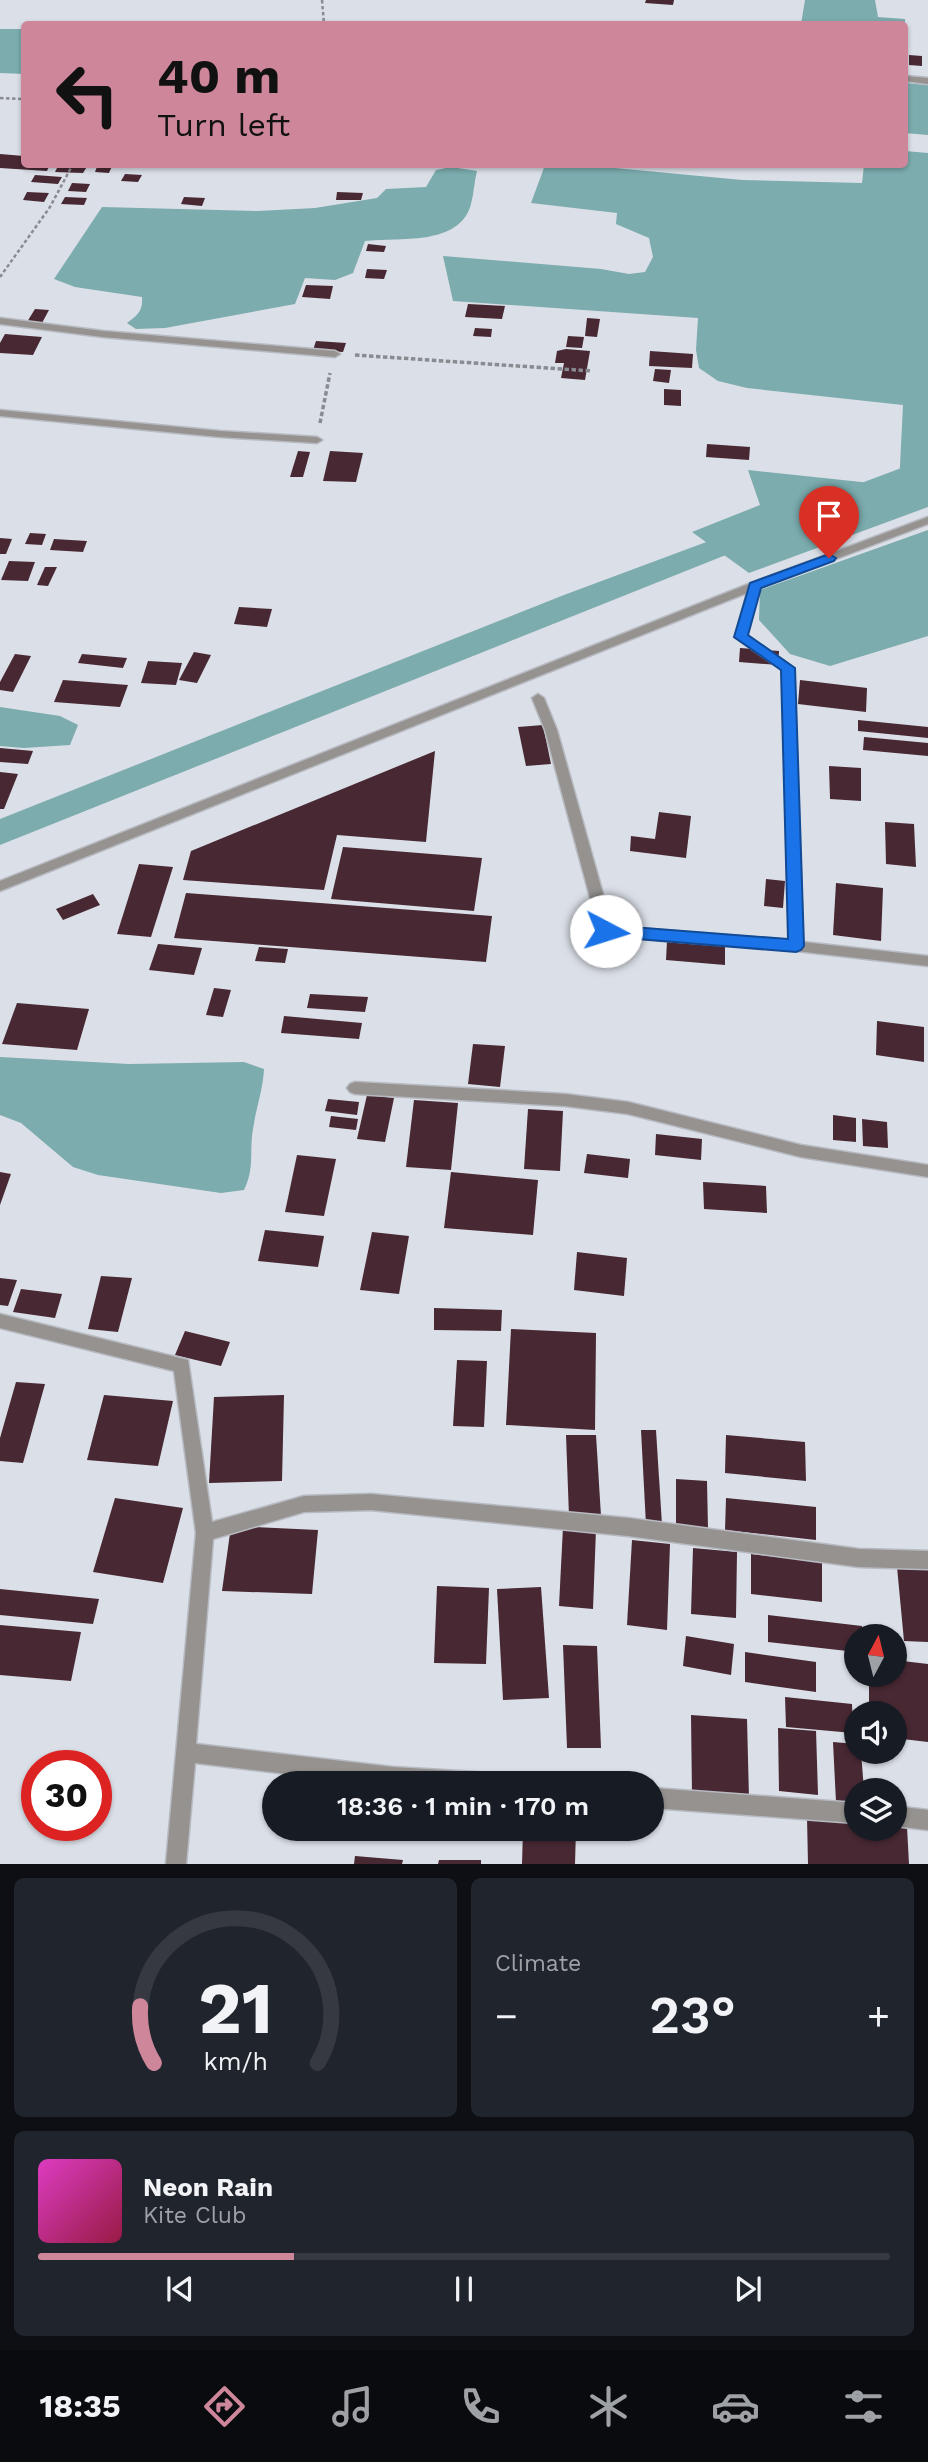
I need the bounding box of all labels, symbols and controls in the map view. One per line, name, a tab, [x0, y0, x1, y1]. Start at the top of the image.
text: 40 m	[157, 47, 280, 105]
icon: left	[42, 49, 133, 140]
text: Turn left	[157, 106, 290, 144]
pin	[799, 486, 859, 558]
icon: arrive	[810, 497, 848, 535]
position arrow	[569, 894, 643, 968]
north arrow	[844, 1624, 906, 1687]
map controls	[844, 1624, 907, 1841]
button: sound	[844, 1701, 907, 1764]
speed limit sign: 30	[21, 1750, 112, 1841]
button: layers	[844, 1778, 907, 1841]
text: 18:36 · 1 min · 170 m	[337, 1791, 589, 1821]
text: Climate	[495, 1950, 581, 1977]
text: 21	[198, 1966, 273, 2052]
text: 23°	[649, 1985, 736, 2046]
text: −	[495, 1994, 518, 2038]
text: +	[867, 1994, 890, 2038]
text: km/h	[203, 2047, 268, 2076]
text: Neon Rain	[143, 2172, 273, 2202]
text: Kite Club	[143, 2202, 246, 2229]
icon: previous	[161, 2270, 199, 2308]
icon: pause	[445, 2270, 483, 2308]
icon: next	[729, 2270, 767, 2308]
icon: directions	[200, 2382, 249, 2431]
icon: music	[328, 2382, 377, 2431]
icon: phone	[456, 2382, 505, 2431]
icon: climate	[584, 2382, 633, 2431]
icon: car	[711, 2382, 760, 2431]
icon: filters	[839, 2382, 888, 2431]
text: 18:35	[39, 2387, 121, 2425]

